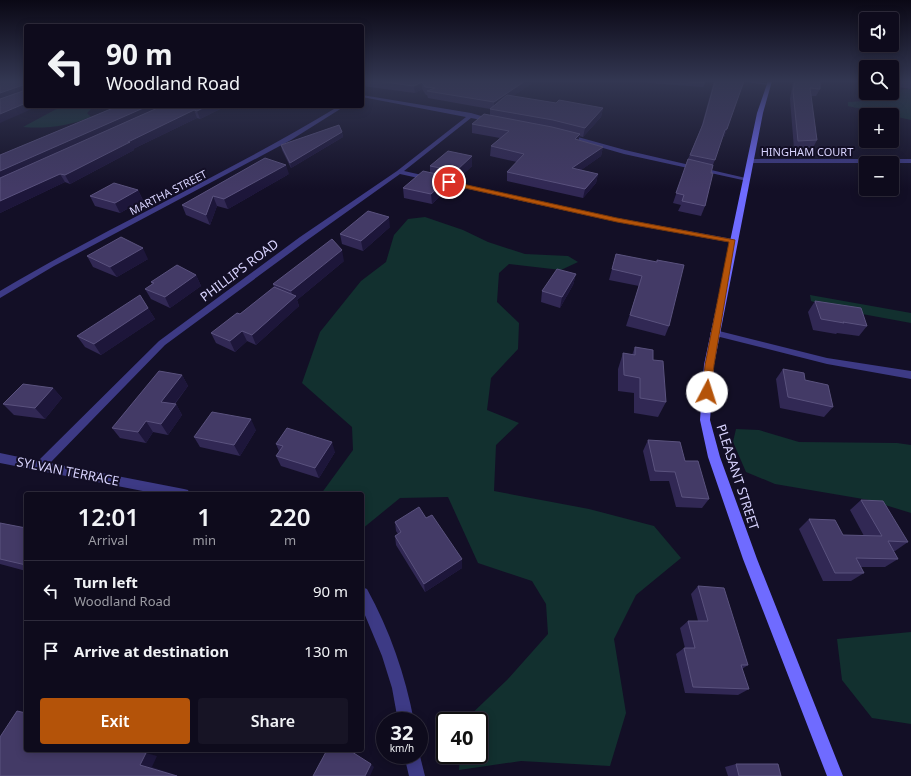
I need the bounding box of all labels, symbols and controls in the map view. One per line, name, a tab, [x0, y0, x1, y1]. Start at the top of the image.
map controls	[859, 12, 899, 196]
button: sound	[859, 12, 899, 52]
text: 90 m	[106, 35, 173, 73]
icon: left	[40, 40, 92, 92]
button: search	[859, 60, 899, 100]
text: Woodland Road	[106, 71, 240, 95]
button: +	[859, 108, 899, 148]
street label: HINGHAM COURT	[761, 144, 853, 159]
button: −	[859, 156, 899, 196]
pin	[432, 165, 466, 199]
street label: MARTHA STREET	[127, 166, 209, 218]
icon: arrive	[438, 171, 460, 193]
street label: PHILLIPS ROAD	[196, 234, 282, 306]
position arrow	[686, 371, 728, 413]
street label: PLEASANT STREET	[712, 422, 764, 533]
street label: SYLVAN TERRACE	[15, 452, 121, 490]
text: 12:01	[77, 500, 139, 533]
text: 1	[197, 500, 211, 533]
text: 220	[269, 500, 311, 533]
text: Arrival	[88, 531, 128, 549]
text: min	[192, 531, 216, 549]
text: m	[284, 531, 296, 549]
text: Turn left	[74, 572, 138, 592]
icon: left	[40, 580, 62, 602]
text: 90 m	[313, 581, 348, 601]
text: Woodland Road	[74, 592, 171, 610]
icon: arrive	[40, 640, 62, 662]
text: Arrive at destination	[74, 641, 229, 661]
text: 130 m	[304, 641, 348, 661]
button: Exit	[40, 698, 190, 744]
button: Share	[198, 698, 348, 744]
speed limit sign: 40	[436, 712, 488, 764]
text: 32	[391, 719, 413, 746]
text: km/h	[390, 741, 414, 755]

